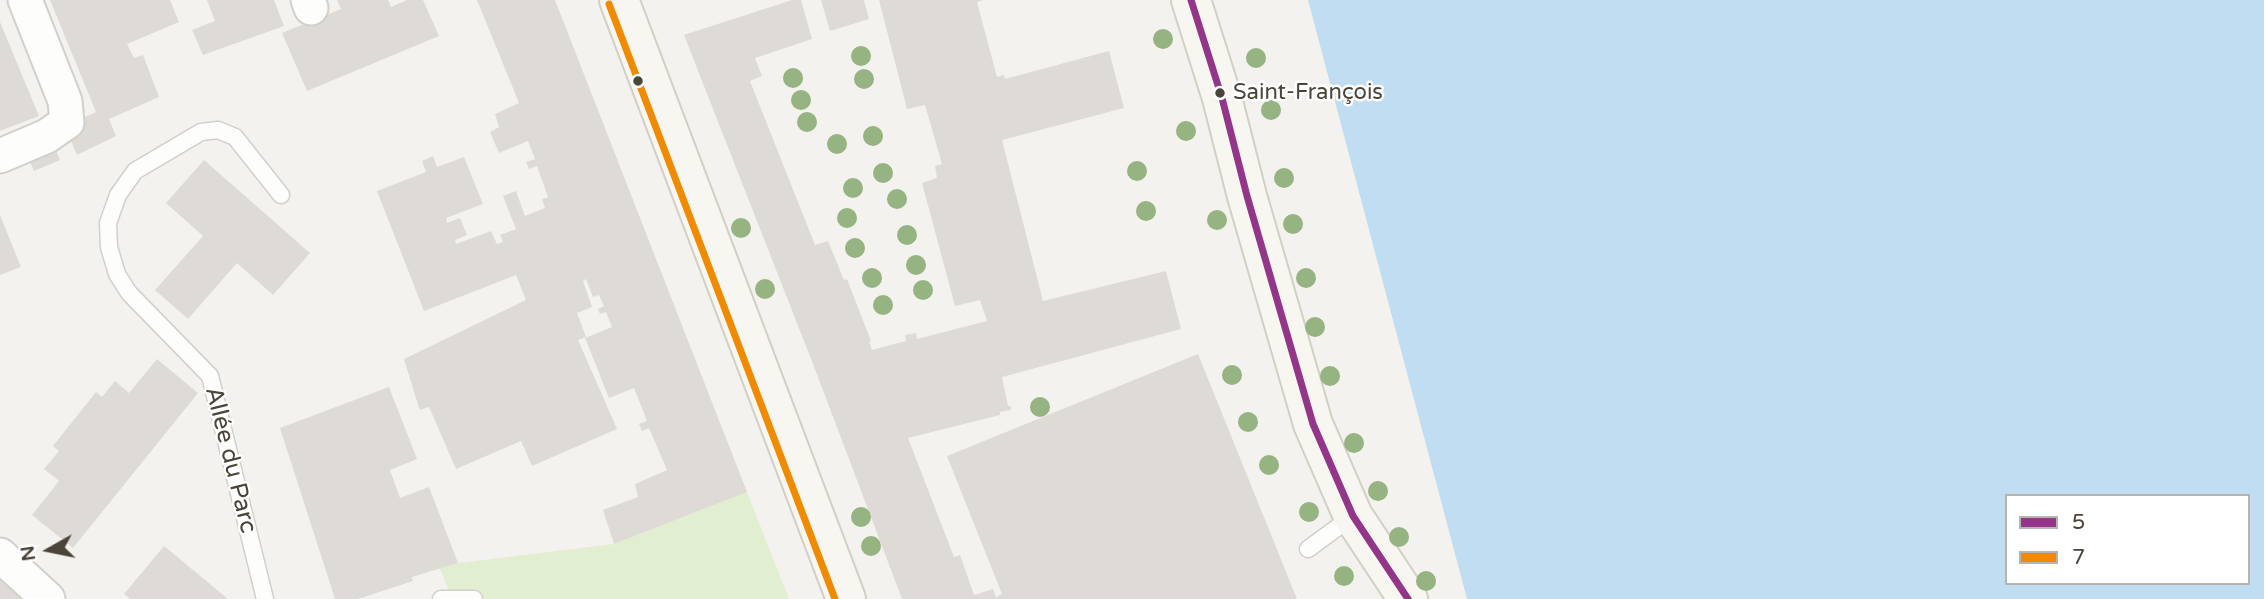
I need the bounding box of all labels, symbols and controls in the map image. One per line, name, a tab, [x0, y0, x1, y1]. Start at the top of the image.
unlabelled marker	[631, 74, 645, 88]
place label: Saint-François	[1233, 80, 1383, 106]
marker: Saint-François	[1213, 86, 1227, 100]
street label: Allée du Parc	[198, 384, 262, 536]
legend	[2005, 494, 2250, 585]
text: 5	[2072, 510, 2085, 535]
north arrow	[14, 515, 84, 585]
text: N	[16, 544, 40, 563]
text: 7	[2072, 545, 2085, 570]

